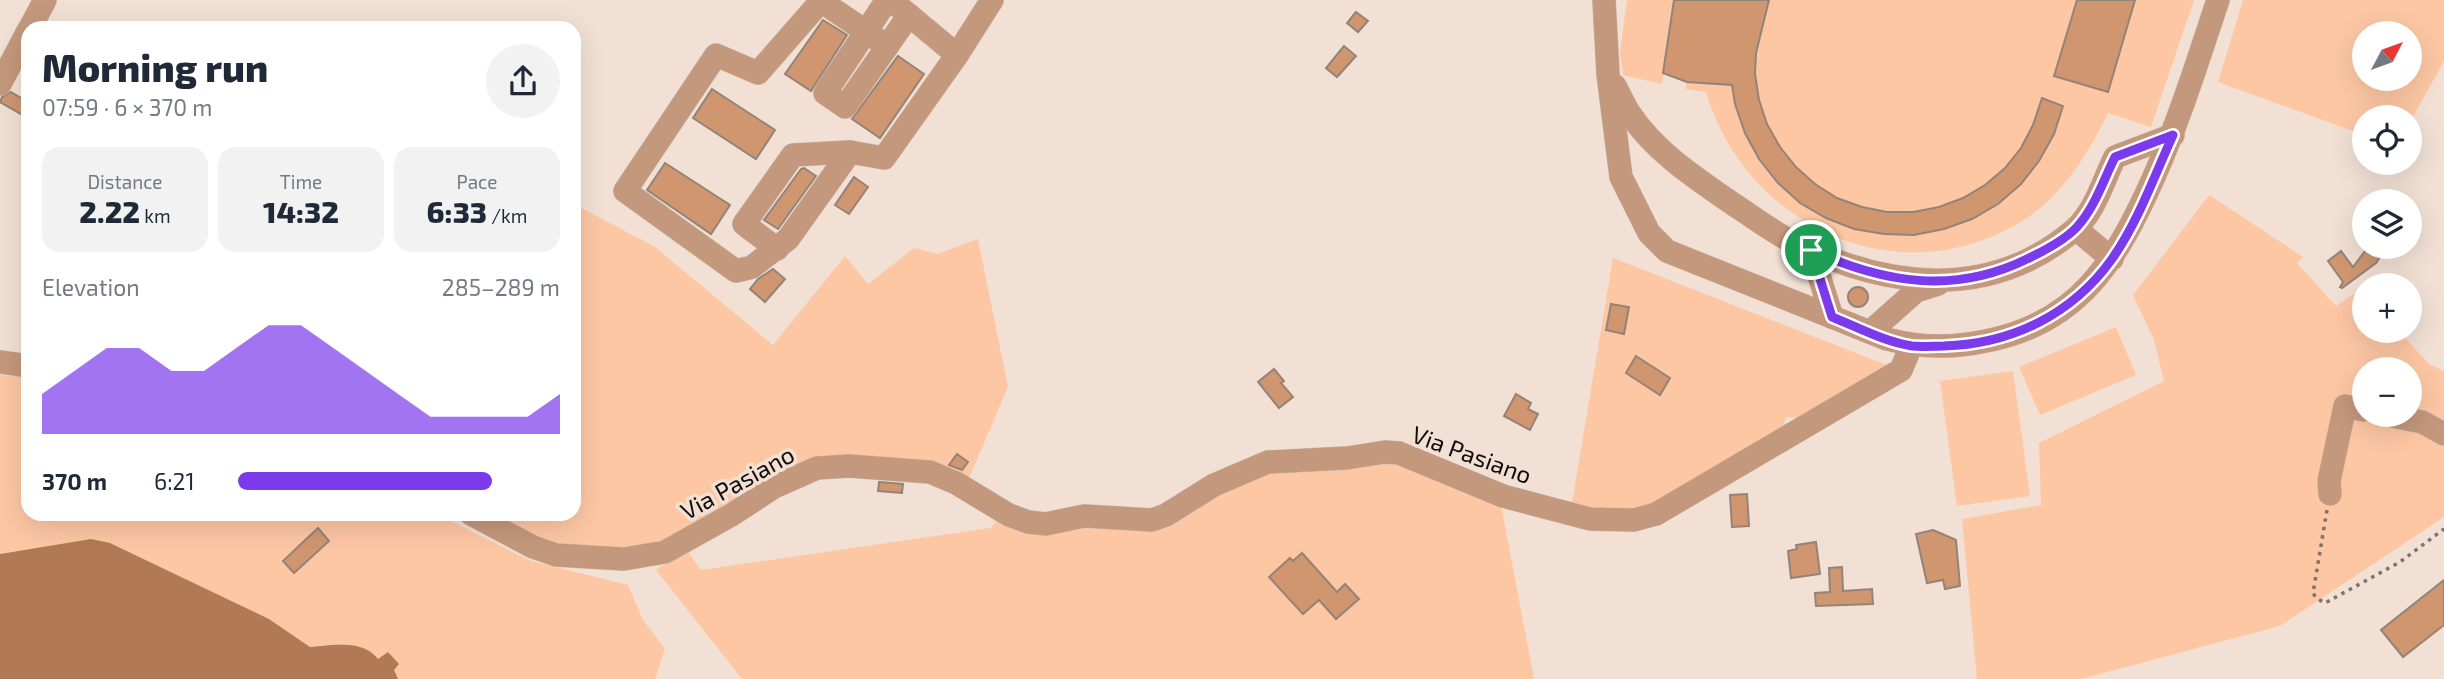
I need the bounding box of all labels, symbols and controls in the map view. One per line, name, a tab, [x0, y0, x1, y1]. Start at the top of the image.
north arrow	[2352, 21, 2422, 91]
map controls	[2352, 21, 2422, 427]
text: Morning run	[42, 44, 268, 90]
button: share	[486, 44, 560, 118]
text: 07:59 · 6 × 370 m	[42, 93, 213, 121]
button: locate	[2352, 105, 2422, 175]
text: Distance	[87, 170, 163, 193]
text: Time	[280, 170, 322, 193]
text: Pace	[457, 170, 497, 193]
button: layers	[2352, 189, 2422, 259]
text: 2.22	[79, 193, 140, 229]
text: 14:32	[263, 193, 339, 229]
text: 6:33	[427, 193, 487, 229]
text: km	[140, 204, 171, 227]
text: /km	[487, 204, 527, 227]
pin	[1781, 220, 1841, 280]
icon: arrive	[1792, 231, 1830, 269]
text: Elevation	[42, 273, 140, 301]
text: 285–289 m	[442, 273, 560, 301]
button: +	[2352, 273, 2422, 343]
button: −	[2352, 357, 2422, 427]
street label: Via Pasiano	[1408, 419, 1536, 489]
street label: Via Pasiano	[675, 439, 799, 525]
text: 370 m	[42, 467, 107, 495]
text: 6:21	[154, 467, 195, 495]

